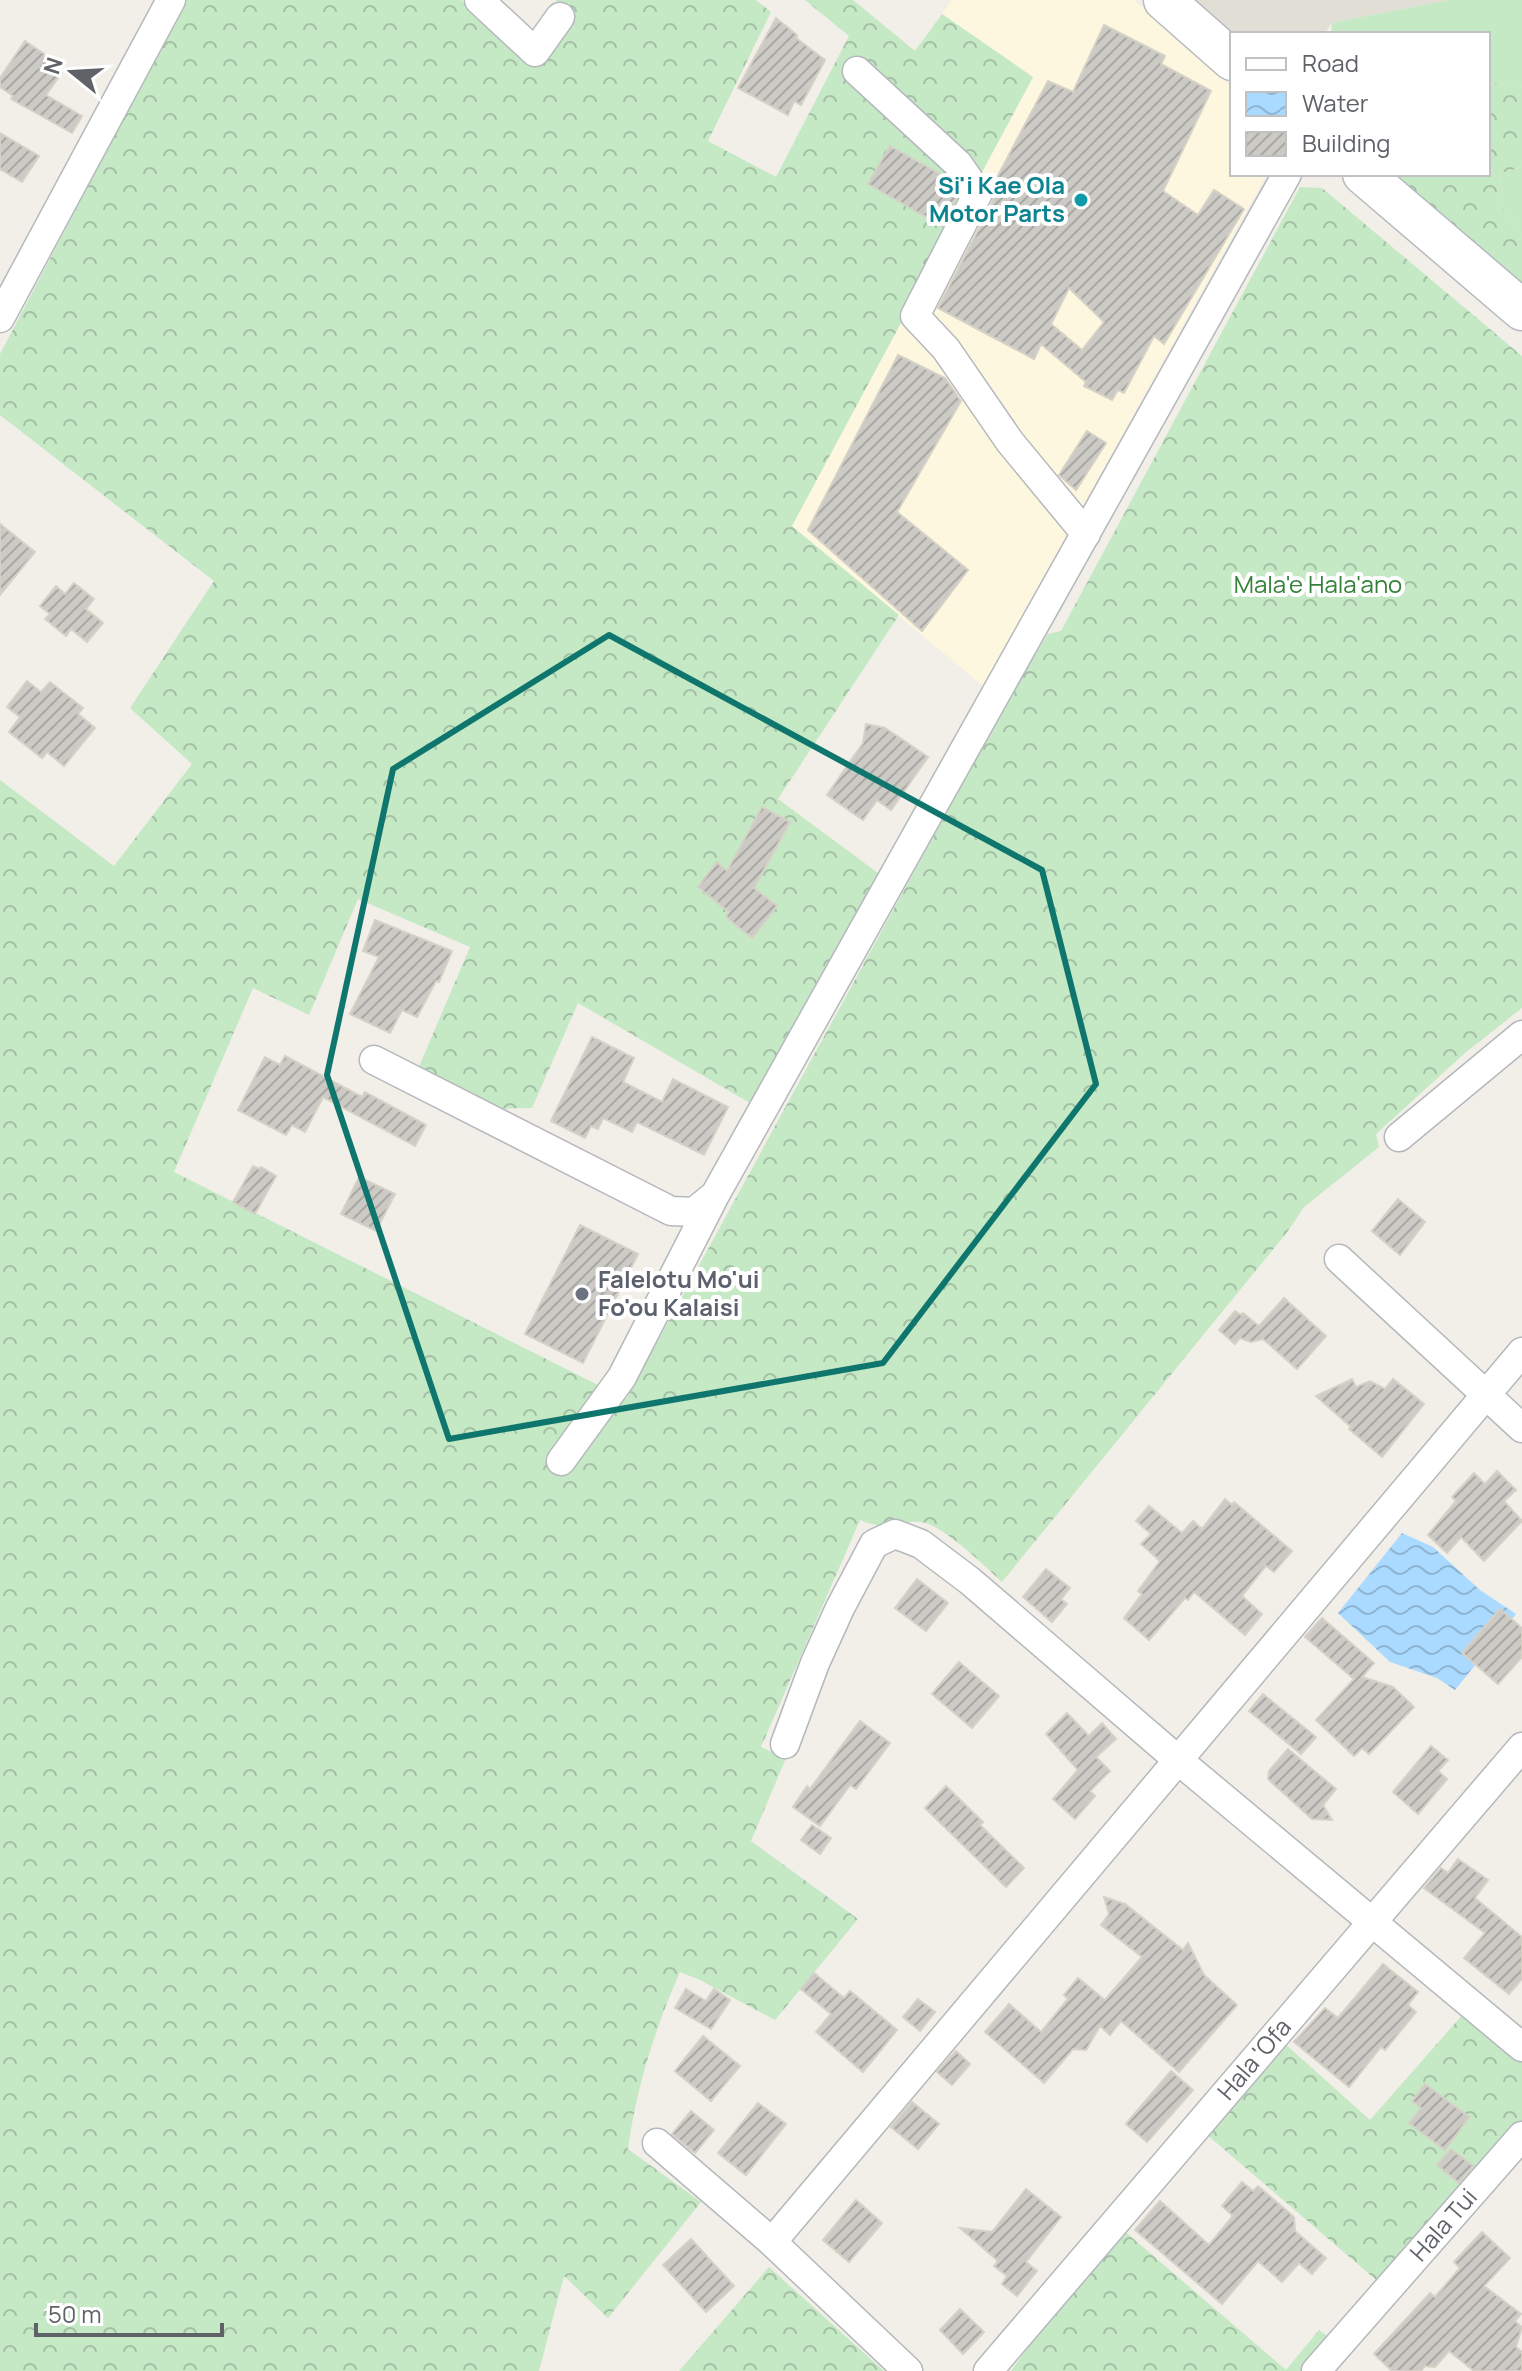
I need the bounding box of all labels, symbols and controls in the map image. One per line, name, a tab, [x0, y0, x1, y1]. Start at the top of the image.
north arrow	[32, 32, 112, 112]
legend	[1230, 32, 1490, 176]
text: Road	[1302, 46, 1359, 79]
text: N	[36, 54, 70, 78]
text: Water	[1302, 86, 1369, 119]
text: Building	[1302, 126, 1390, 159]
place label: Si'i Kae Ola Motor Parts	[929, 168, 1065, 229]
marker: Si'i Kae Ola Motor Parts	[1072, 191, 1090, 209]
park label: Mala'e Hala'ano	[1234, 567, 1402, 600]
place label: Falelotu Mo'ui Fo'ou Kalaisi	[598, 1262, 760, 1323]
marker: Falelotu Mo'ui Fo'ou Kalaisi	[573, 1285, 591, 1303]
street label: Hala 'Ofa	[1209, 2011, 1298, 2106]
street label: Hala Tui	[1402, 2181, 1484, 2268]
scale bar	[36, 2287, 222, 2337]
text: 50 m	[48, 2297, 102, 2330]

